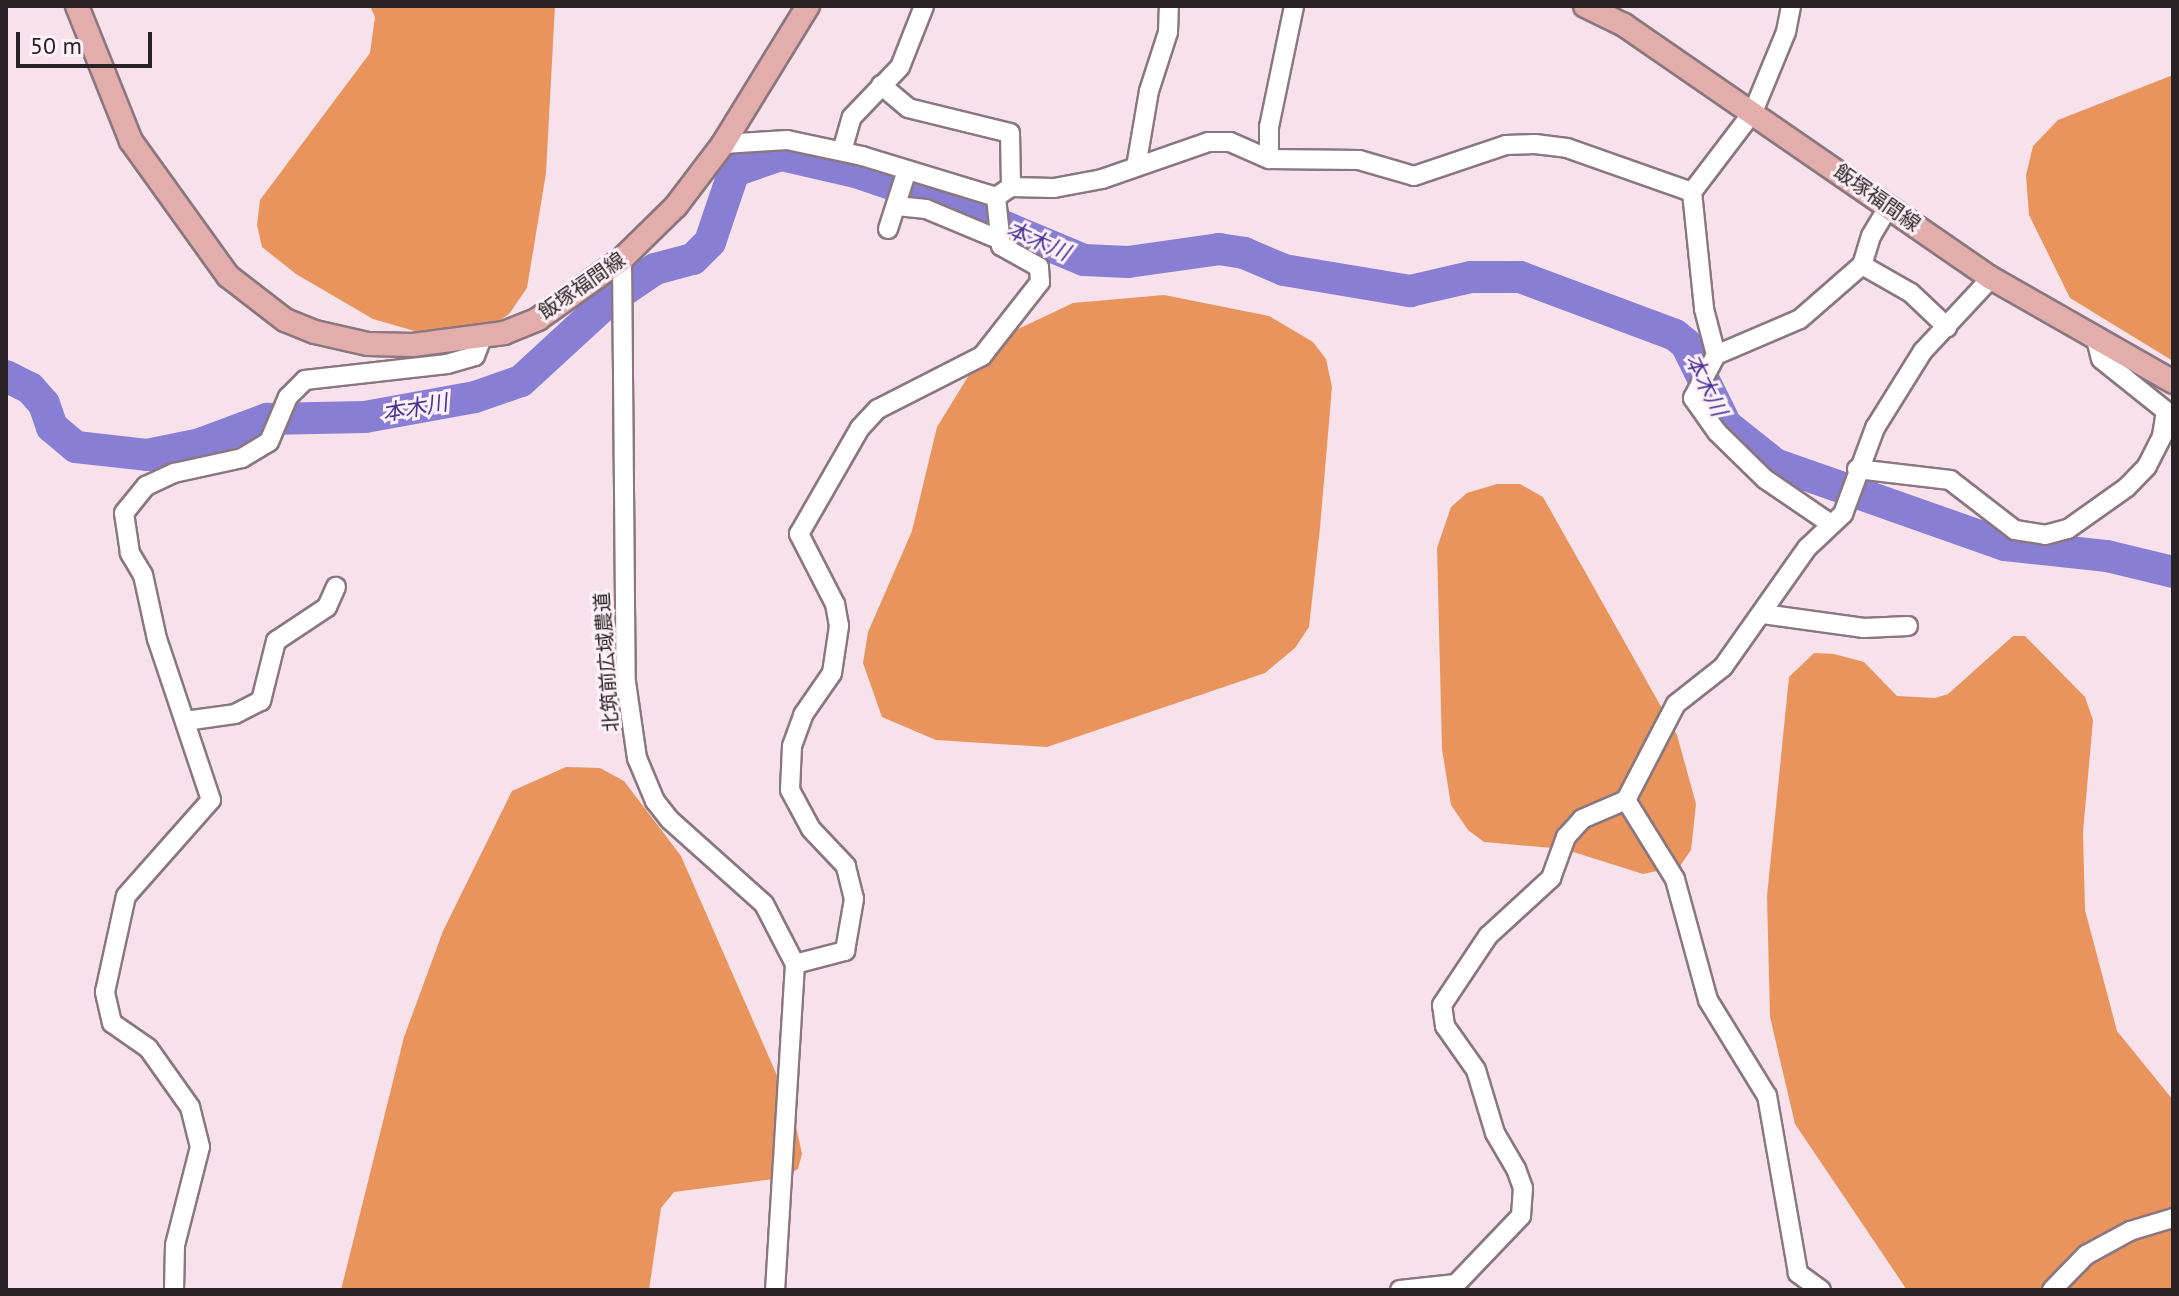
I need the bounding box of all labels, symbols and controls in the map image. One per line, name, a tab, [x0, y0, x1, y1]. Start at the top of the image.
scale bar	[20, 16, 156, 66]
text: 50 m	[30, 30, 82, 61]
street label: 飯塚福間線	[1829, 159, 1925, 237]
water label: 本木川	[1002, 216, 1074, 266]
street label: 飯塚福間線	[534, 247, 630, 325]
water label: 本木川	[1680, 350, 1732, 420]
water label: 本木川	[380, 389, 450, 427]
street label: 北筑前広域農道	[590, 591, 624, 733]

